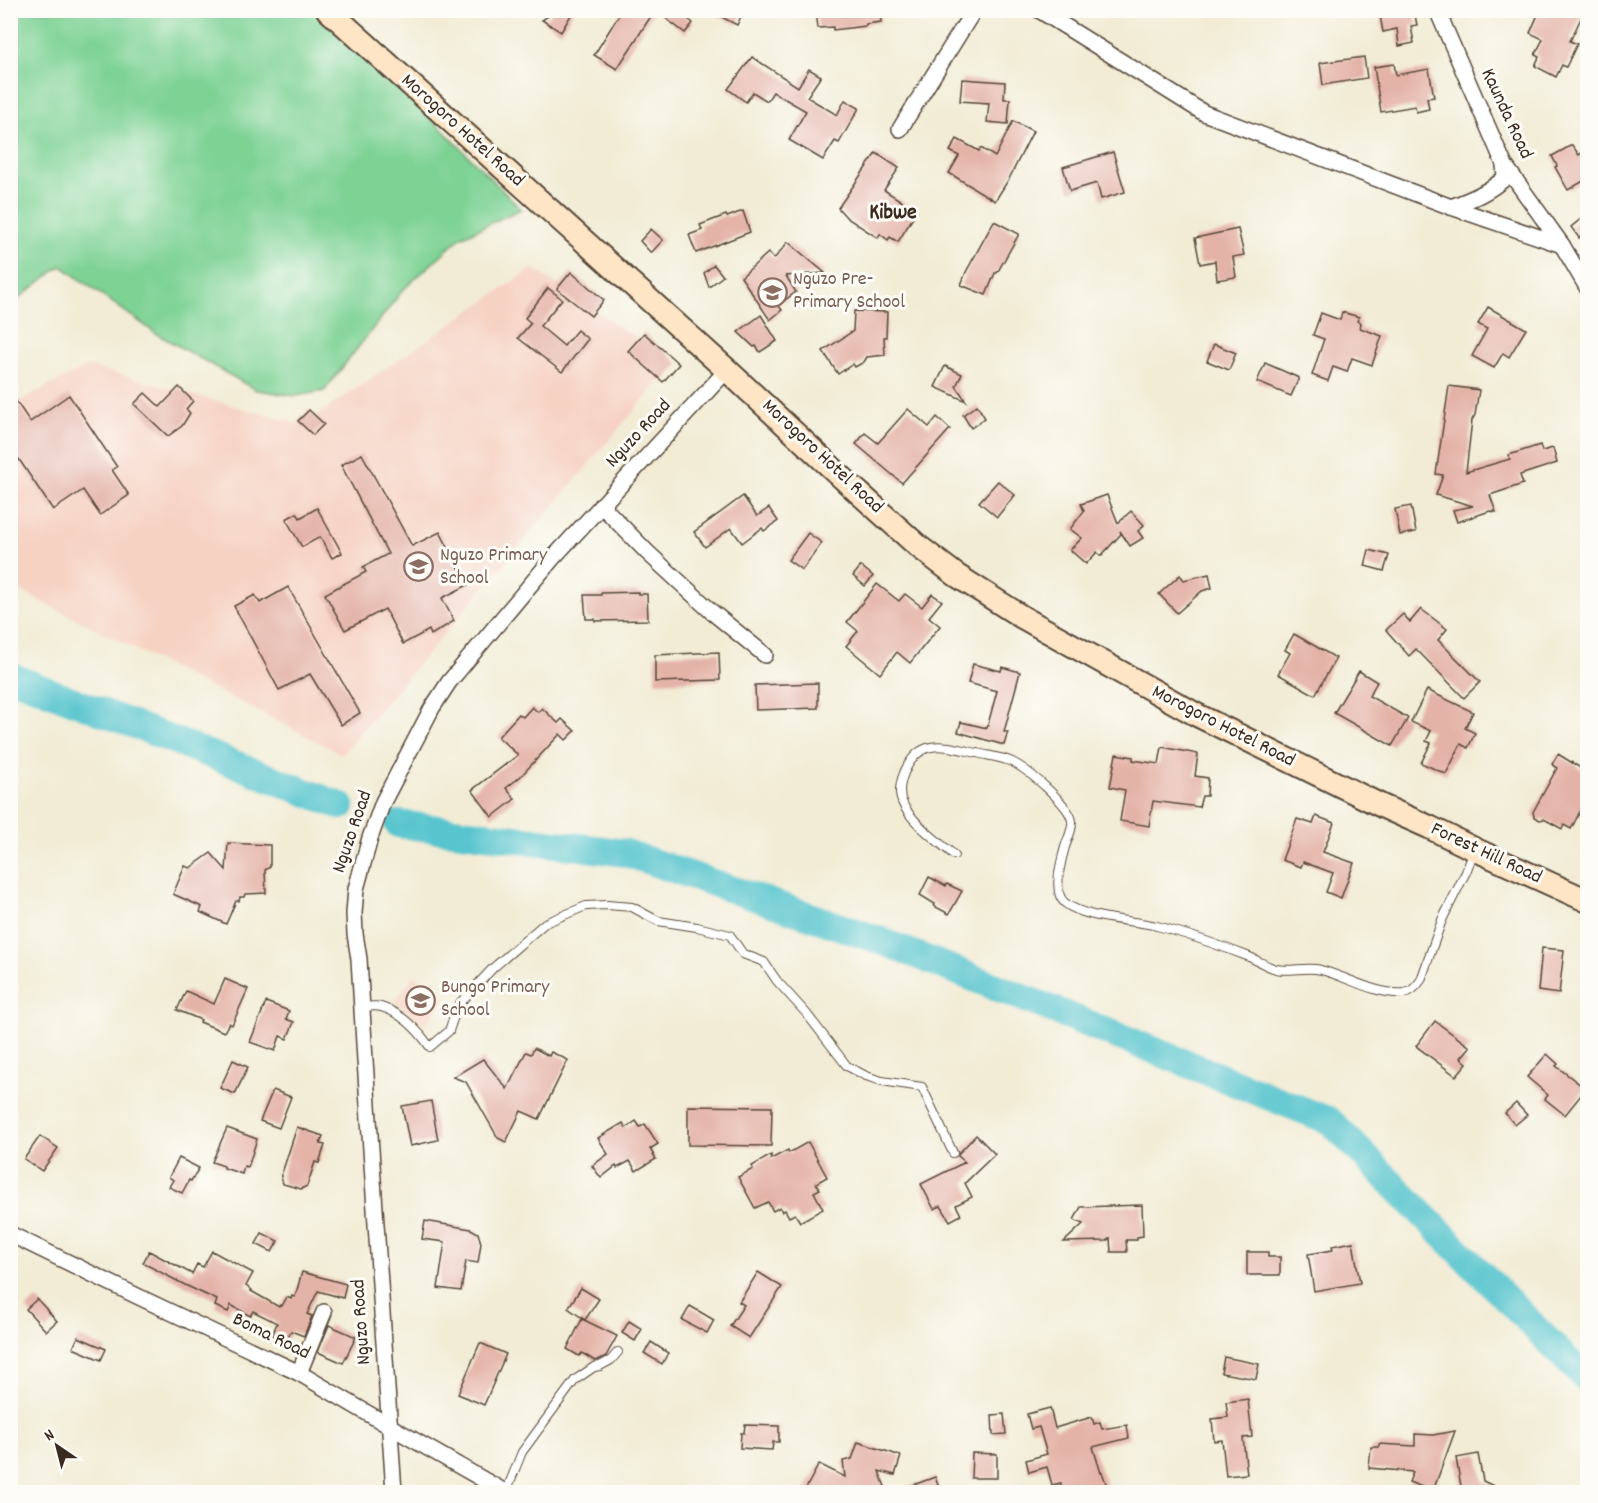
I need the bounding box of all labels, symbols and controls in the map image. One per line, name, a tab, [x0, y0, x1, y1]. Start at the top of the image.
street label: Kaunda Road	[1473, 64, 1539, 164]
street label: Morogoro Hotel Road	[394, 68, 530, 194]
district label: Kibwe	[869, 198, 917, 229]
place label: Nguzo Pre- Primary School	[793, 266, 905, 317]
school or university icon: Nguzo Pre- Primary School	[756, 276, 788, 308]
street label: Nguzo Road	[600, 393, 678, 475]
street label: Morogoro Hotel Road	[755, 393, 889, 521]
place label: Nguzo Primary School	[440, 542, 548, 593]
school or university icon: Nguzo Primary School	[403, 551, 435, 583]
street label: Morogoro Hotel Road	[1146, 679, 1300, 775]
street label: Nguzo Road	[326, 787, 380, 877]
street label: Forest Hill Road	[1426, 816, 1546, 892]
place label: Bungo Primary School	[441, 974, 550, 1025]
school or university icon: Bungo Primary School	[404, 984, 436, 1016]
street label: Nguzo Road	[345, 1278, 379, 1366]
street label: Boma Road	[227, 1306, 315, 1368]
north arrow	[27, 1416, 87, 1476]
text: N	[40, 1424, 60, 1447]

